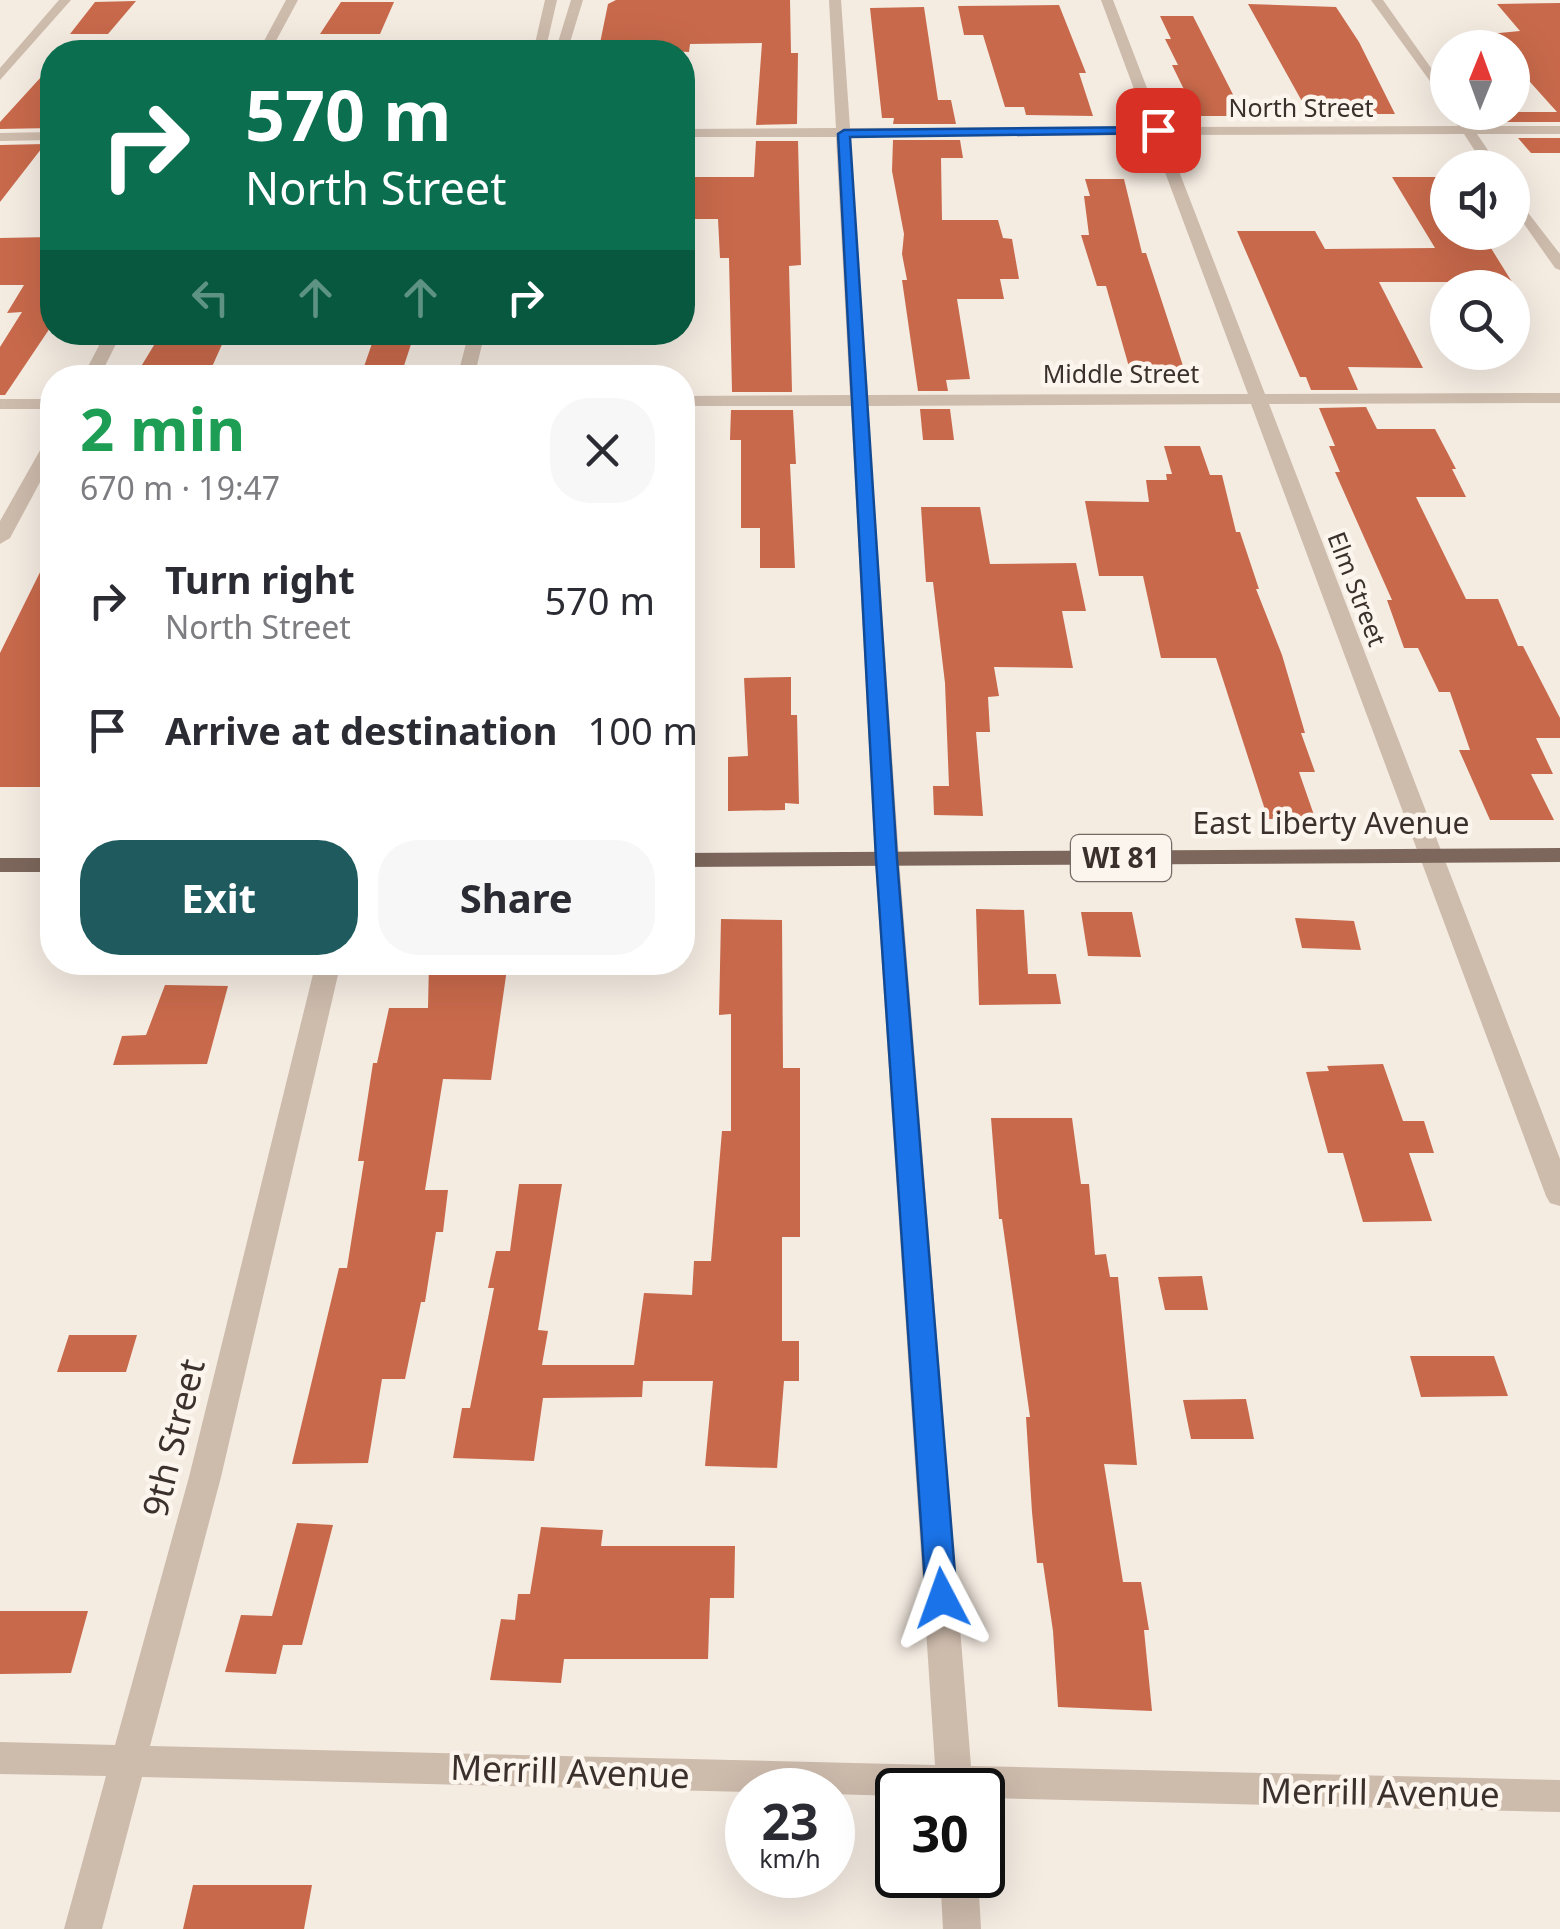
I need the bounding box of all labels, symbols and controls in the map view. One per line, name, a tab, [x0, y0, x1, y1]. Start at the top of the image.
north arrow	[1430, 30, 1530, 130]
map controls	[1430, 30, 1530, 370]
text: 570 m	[245, 66, 452, 162]
icon: right	[80, 80, 210, 210]
pin	[1116, 88, 1201, 173]
street label: North Street	[1228, 90, 1374, 124]
icon: arrive	[1131, 103, 1186, 158]
button: sound	[1430, 150, 1530, 250]
text: North Street	[245, 157, 506, 218]
icon: left	[183, 270, 238, 325]
icon: ahead	[288, 270, 343, 325]
icon: ahead	[393, 270, 448, 325]
icon: right	[498, 270, 553, 325]
button: search	[1430, 270, 1530, 370]
street label: Middle Street	[1043, 356, 1199, 390]
text: 2 min	[80, 387, 245, 469]
button: close	[550, 398, 655, 503]
text: 670 m · 19:47	[80, 466, 280, 509]
street label: Elm Street	[1321, 527, 1395, 651]
text: Turn right	[165, 553, 355, 605]
icon: right	[80, 573, 135, 628]
text: 570 m	[544, 574, 655, 626]
text: North Street	[165, 605, 351, 648]
icon: arrive	[80, 703, 135, 758]
text: Arrive at destination	[165, 704, 557, 756]
text: 100 m	[587, 704, 698, 756]
street label: East Liberty Avenue	[1193, 802, 1470, 843]
road number: WI 81	[1071, 835, 1171, 881]
button: Exit	[80, 840, 358, 955]
button: Share	[378, 840, 655, 955]
street label: 9th Street	[130, 1354, 215, 1521]
position arrow	[890, 1546, 994, 1650]
street label: Merrill Avenue	[450, 1743, 691, 1798]
street label: Merrill Avenue	[1260, 1766, 1500, 1817]
speed limit sign: 30	[875, 1768, 1005, 1898]
text: 23	[761, 1787, 819, 1855]
text: km/h	[759, 1841, 821, 1875]

